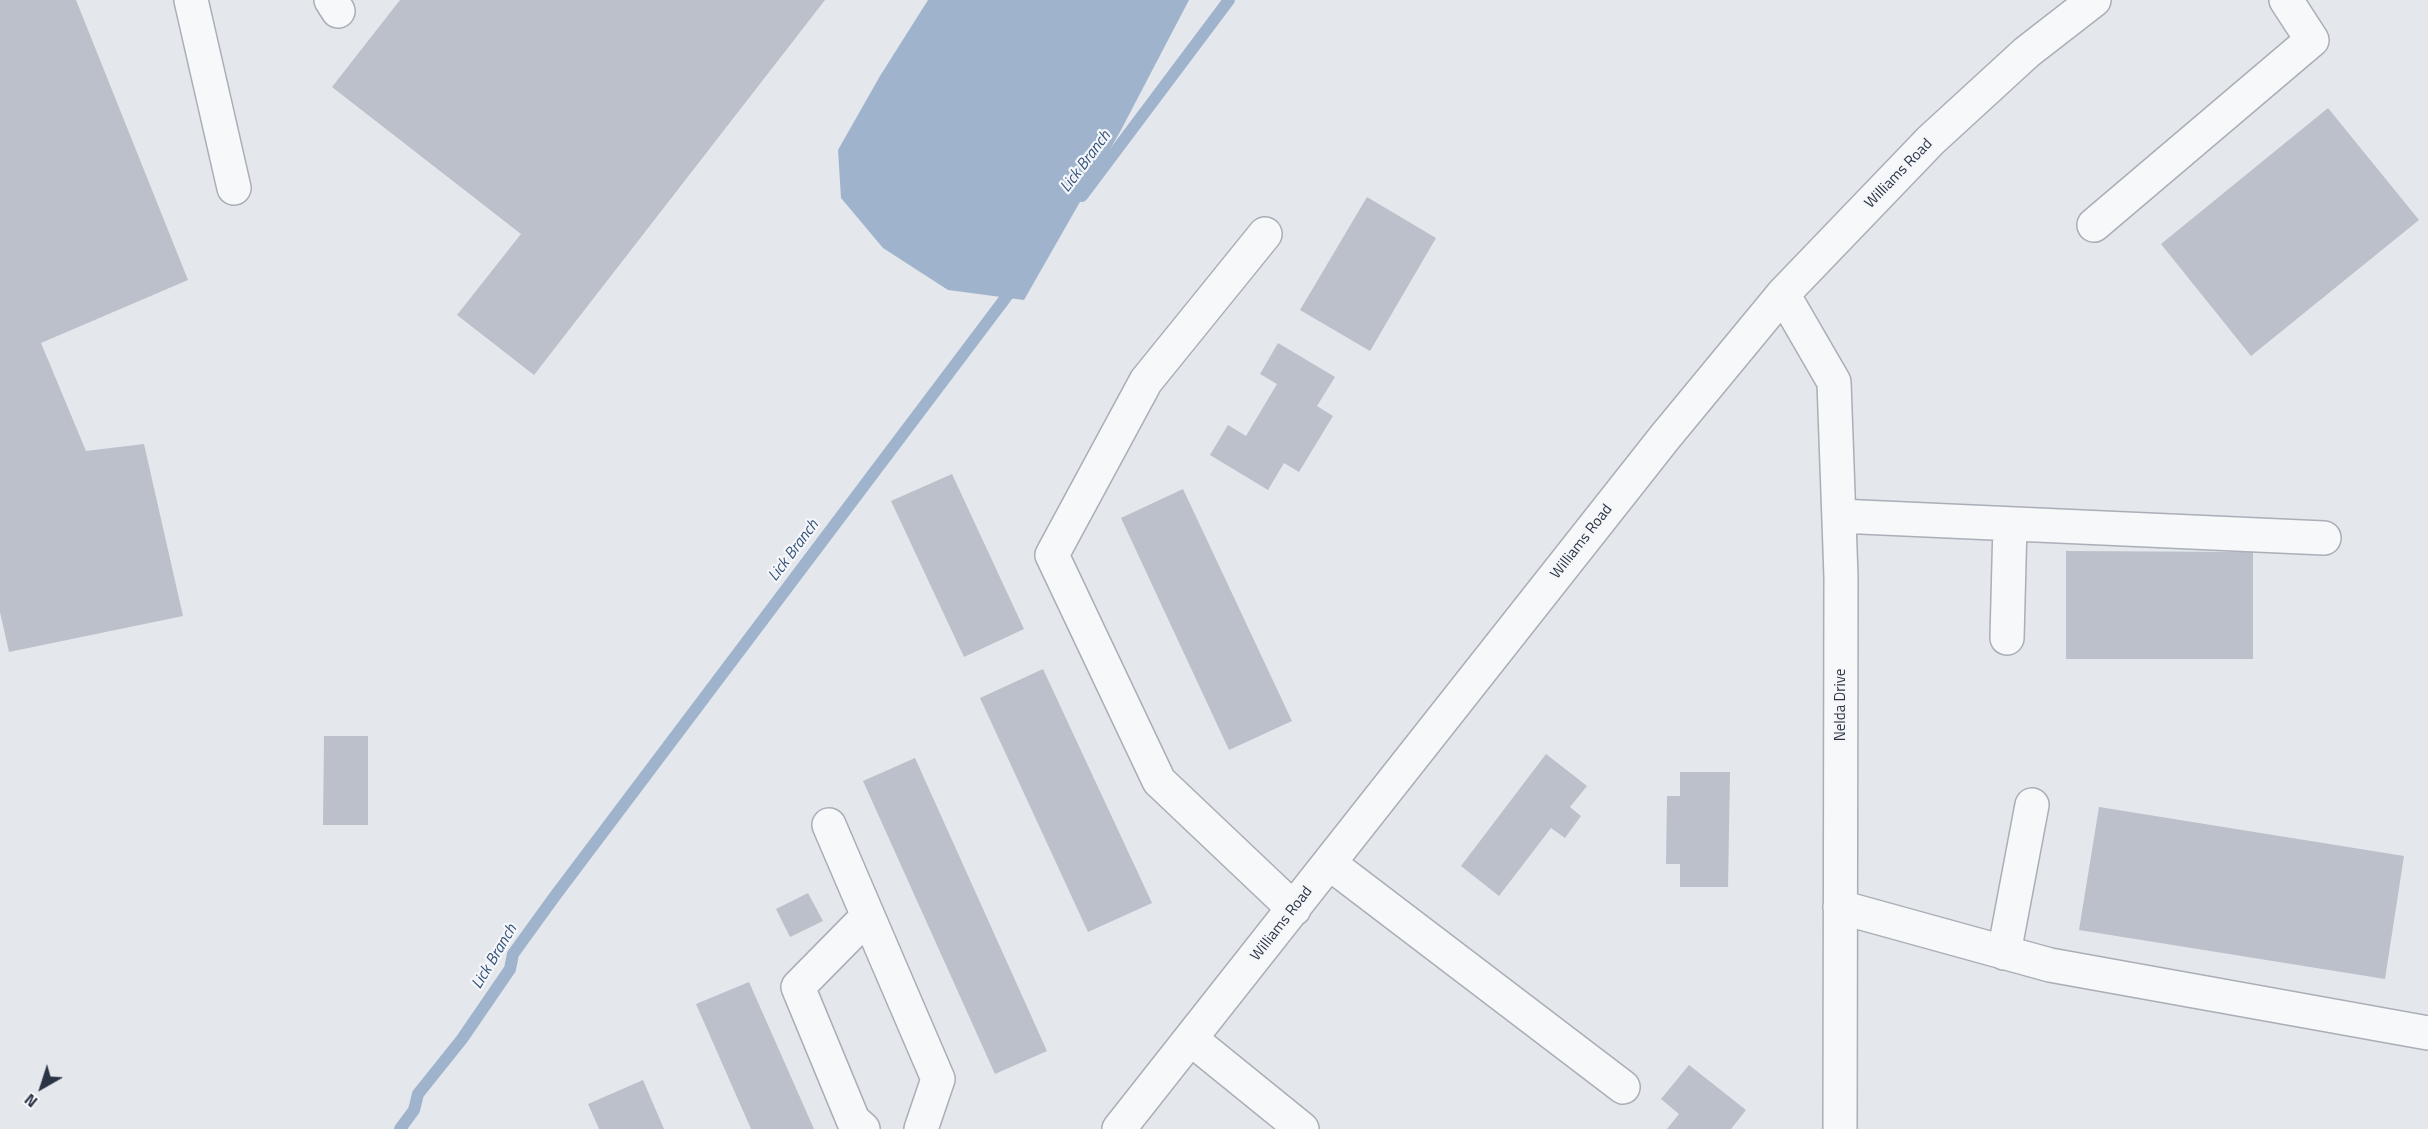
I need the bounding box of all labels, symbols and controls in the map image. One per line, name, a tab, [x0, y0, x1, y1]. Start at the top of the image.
water label: Lick Branch	[1057, 128, 1115, 196]
street label: Williams Road	[1861, 136, 1937, 212]
street label: Williams Road	[1547, 501, 1617, 583]
water label: Lick Branch	[765, 517, 823, 585]
street label: Nelda Drive	[1832, 669, 1850, 741]
street label: Williams Road	[1247, 883, 1317, 965]
water label: Lick Branch	[468, 921, 522, 993]
north arrow	[12, 1057, 72, 1117]
text: N	[19, 1088, 43, 1114]

